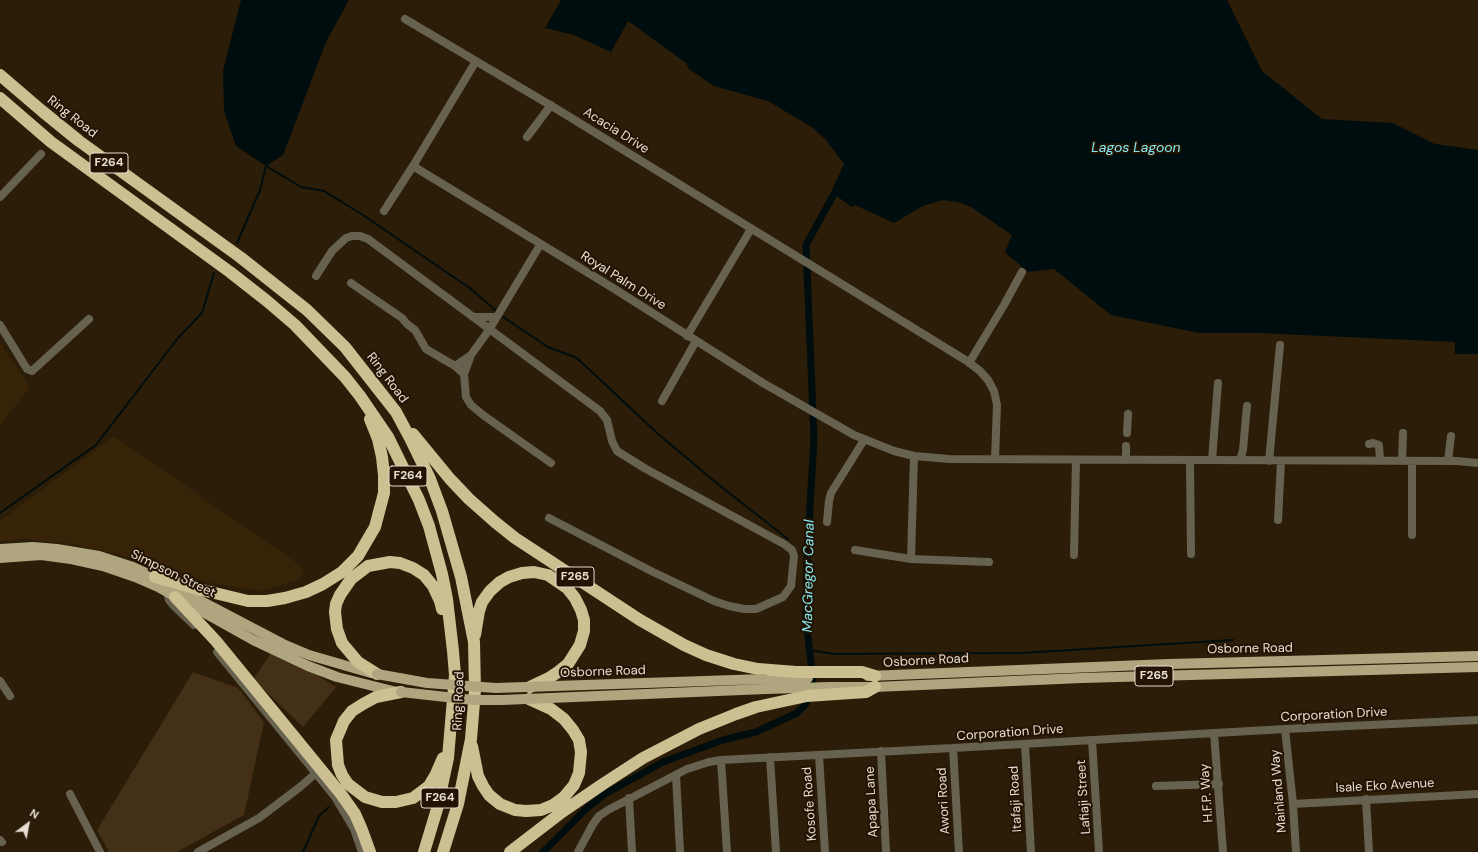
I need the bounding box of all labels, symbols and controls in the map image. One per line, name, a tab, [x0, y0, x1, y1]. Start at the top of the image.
street label: Ring Road	[44, 93, 100, 141]
street label: Acacia Drive	[580, 105, 652, 157]
water label: Lagos Lagoon	[1091, 140, 1181, 156]
road number: F264	[90, 153, 128, 173]
street label: Royal Palm Drive	[577, 248, 669, 314]
street label: Ring Road	[363, 350, 411, 406]
road number: F264	[389, 466, 427, 486]
water label: MacGregor Canal	[800, 519, 818, 633]
street label: Simpson Street	[128, 547, 218, 601]
road number: F265	[556, 567, 594, 587]
street label: Osborne Road	[1207, 640, 1293, 658]
street label: Osborne Road	[883, 651, 969, 671]
street label: Osborne Road	[560, 663, 646, 681]
road number: F265	[1135, 666, 1173, 686]
street label: Ring Road	[450, 671, 468, 731]
street label: Corporation Drive	[1280, 704, 1388, 726]
street label: Corporation Drive	[956, 721, 1064, 745]
street label: Mainland Way	[1268, 749, 1290, 833]
street label: Lafiaji Street	[1074, 759, 1094, 835]
street label: H.F.P. Way	[1197, 763, 1217, 823]
street label: Itafaji Road	[1006, 765, 1026, 833]
street label: Kosofe Road	[800, 766, 820, 842]
street label: Apapa Lane	[862, 766, 882, 838]
street label: Awori Road	[934, 767, 954, 835]
street label: Isale Eko Avenue	[1335, 776, 1435, 796]
road number: F264	[421, 788, 459, 808]
north arrow	[8, 804, 48, 844]
text: N	[27, 806, 41, 822]

